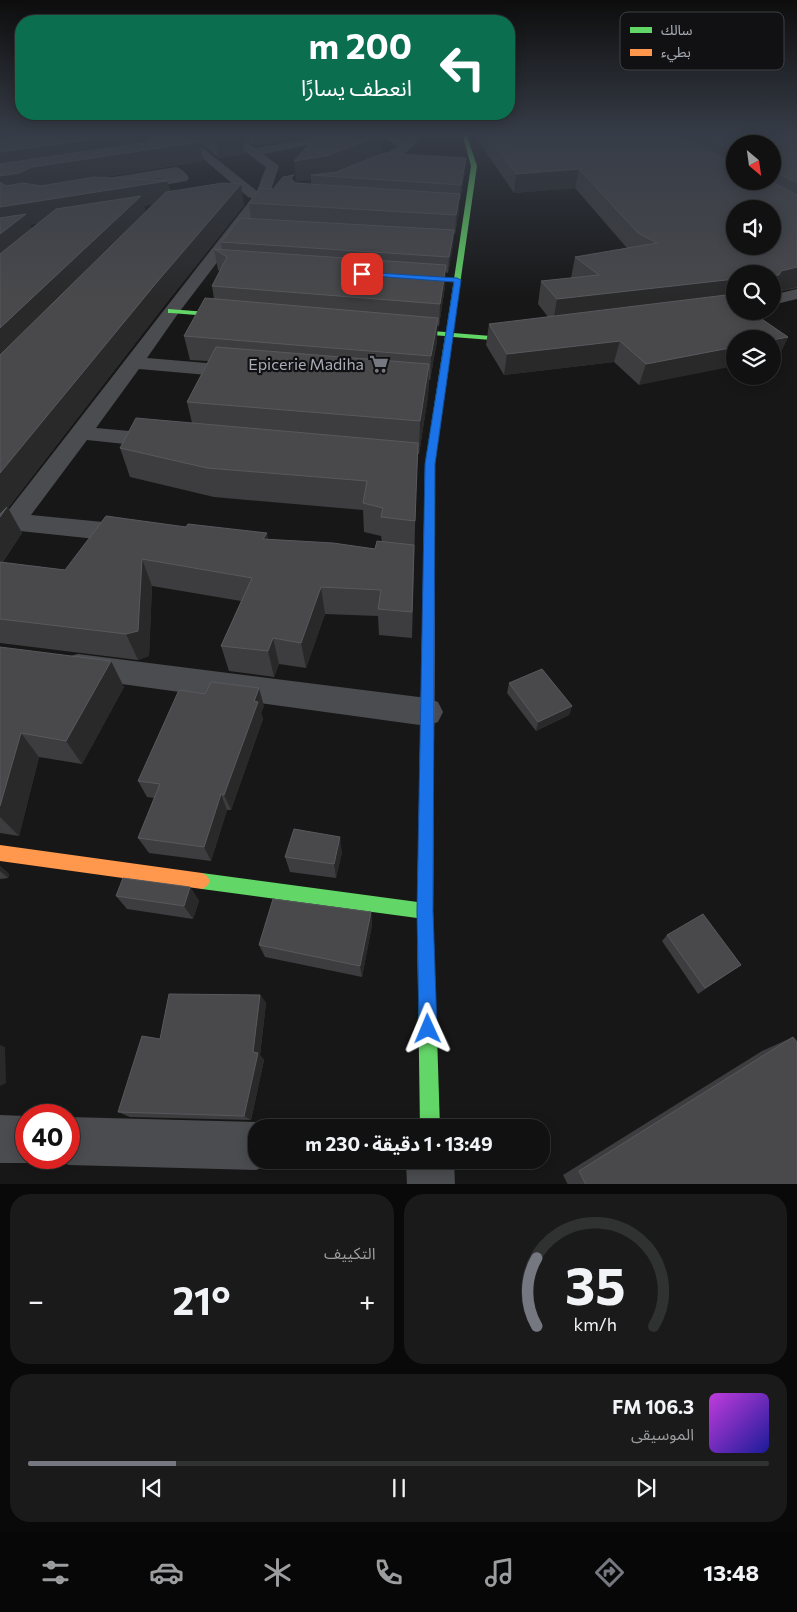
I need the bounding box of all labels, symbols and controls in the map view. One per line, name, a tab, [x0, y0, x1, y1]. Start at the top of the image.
legend	[620, 12, 784, 70]
text: سالك	[661, 21, 693, 38]
text: 200 m	[309, 23, 412, 66]
icon: left	[430, 35, 495, 100]
text: بطيء	[661, 43, 691, 63]
text: انعطف يسارًا	[301, 74, 412, 101]
north arrow	[726, 135, 781, 190]
map controls	[726, 135, 781, 385]
button: sound	[726, 200, 781, 255]
pin	[341, 253, 383, 295]
icon: arrive	[348, 260, 376, 288]
button: search	[726, 265, 781, 320]
button: layers	[726, 330, 781, 385]
supermarket icon: Epicerie Madiha	[368, 353, 390, 375]
place label: Epicerie Madiha	[248, 354, 364, 373]
position arrow	[401, 1002, 453, 1054]
speed limit sign: 40	[15, 1104, 80, 1169]
text: 13:49 · 1 دقيقة · 230 m	[305, 1132, 493, 1155]
text: التكييف	[324, 1243, 376, 1262]
text: 35	[565, 1252, 626, 1316]
text: 21°	[172, 1276, 231, 1323]
text: −	[28, 1283, 44, 1317]
text: +	[359, 1283, 376, 1317]
text: km/h	[574, 1313, 617, 1335]
text: 106.3 FM	[612, 1395, 694, 1418]
text: الموسيقى	[631, 1424, 694, 1443]
icon: previous	[138, 1474, 166, 1502]
icon: pause	[385, 1474, 413, 1502]
icon: next	[632, 1474, 660, 1502]
icon: filters	[38, 1555, 73, 1590]
icon: car	[149, 1555, 184, 1590]
icon: climate	[260, 1555, 295, 1590]
icon: phone	[371, 1555, 406, 1590]
icon: music	[482, 1555, 517, 1590]
icon: directions	[592, 1555, 627, 1590]
text: 13:48	[703, 1559, 759, 1586]

